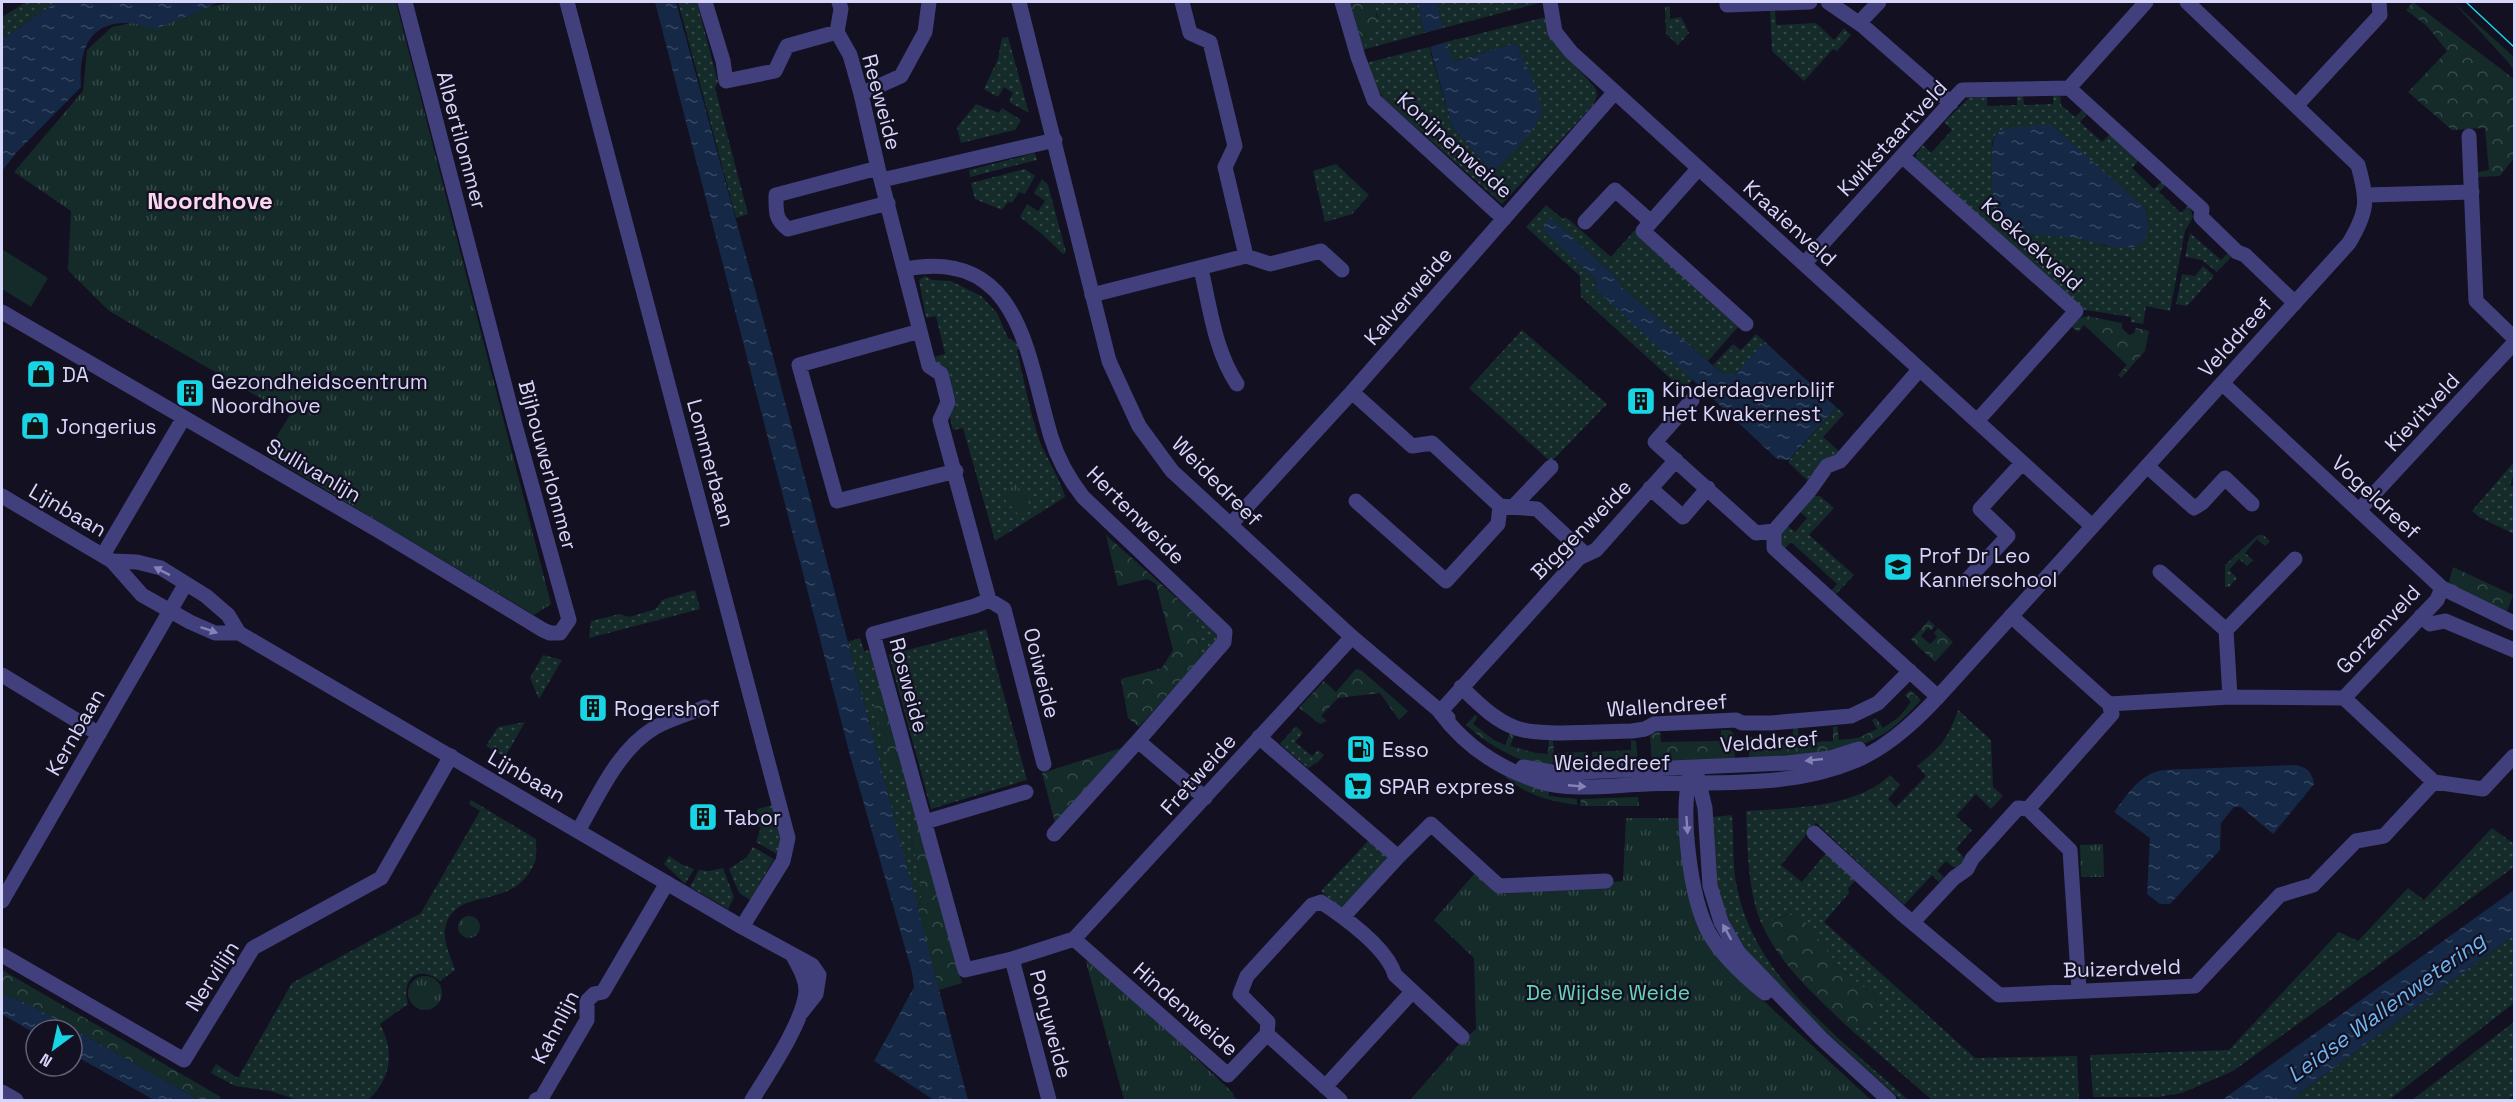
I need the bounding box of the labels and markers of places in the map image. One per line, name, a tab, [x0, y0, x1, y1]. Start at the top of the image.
shop icon: DA	[25, 358, 57, 390]
place label: DA	[62, 361, 89, 388]
place label: Gezondheidscentrum Noordhove	[211, 368, 428, 419]
place label: Kinderdagverblijf Het Kwakernest	[1662, 376, 1835, 427]
building icon: Gezondheidscentrum Noordhove	[174, 377, 206, 409]
building icon: Kinderdagverblijf Het Kwakernest	[1625, 385, 1657, 417]
shop icon: Jongerius	[19, 410, 51, 442]
place label: Jongerius	[56, 413, 157, 440]
place label: Prof Dr Leo Kannerschool	[1919, 542, 2057, 593]
school or university icon: Prof Dr Leo Kannerschool	[1882, 551, 1914, 583]
building icon: Rogershof	[577, 692, 609, 724]
place label: Rogershof	[614, 695, 720, 722]
fuel station icon: Esso	[1345, 733, 1377, 765]
place label: Esso	[1382, 736, 1429, 763]
supermarket icon: SPAR express	[1342, 770, 1374, 802]
place label: SPAR express	[1379, 773, 1515, 800]
building icon: Tabor	[687, 801, 719, 833]
place label: Tabor	[724, 804, 781, 831]

